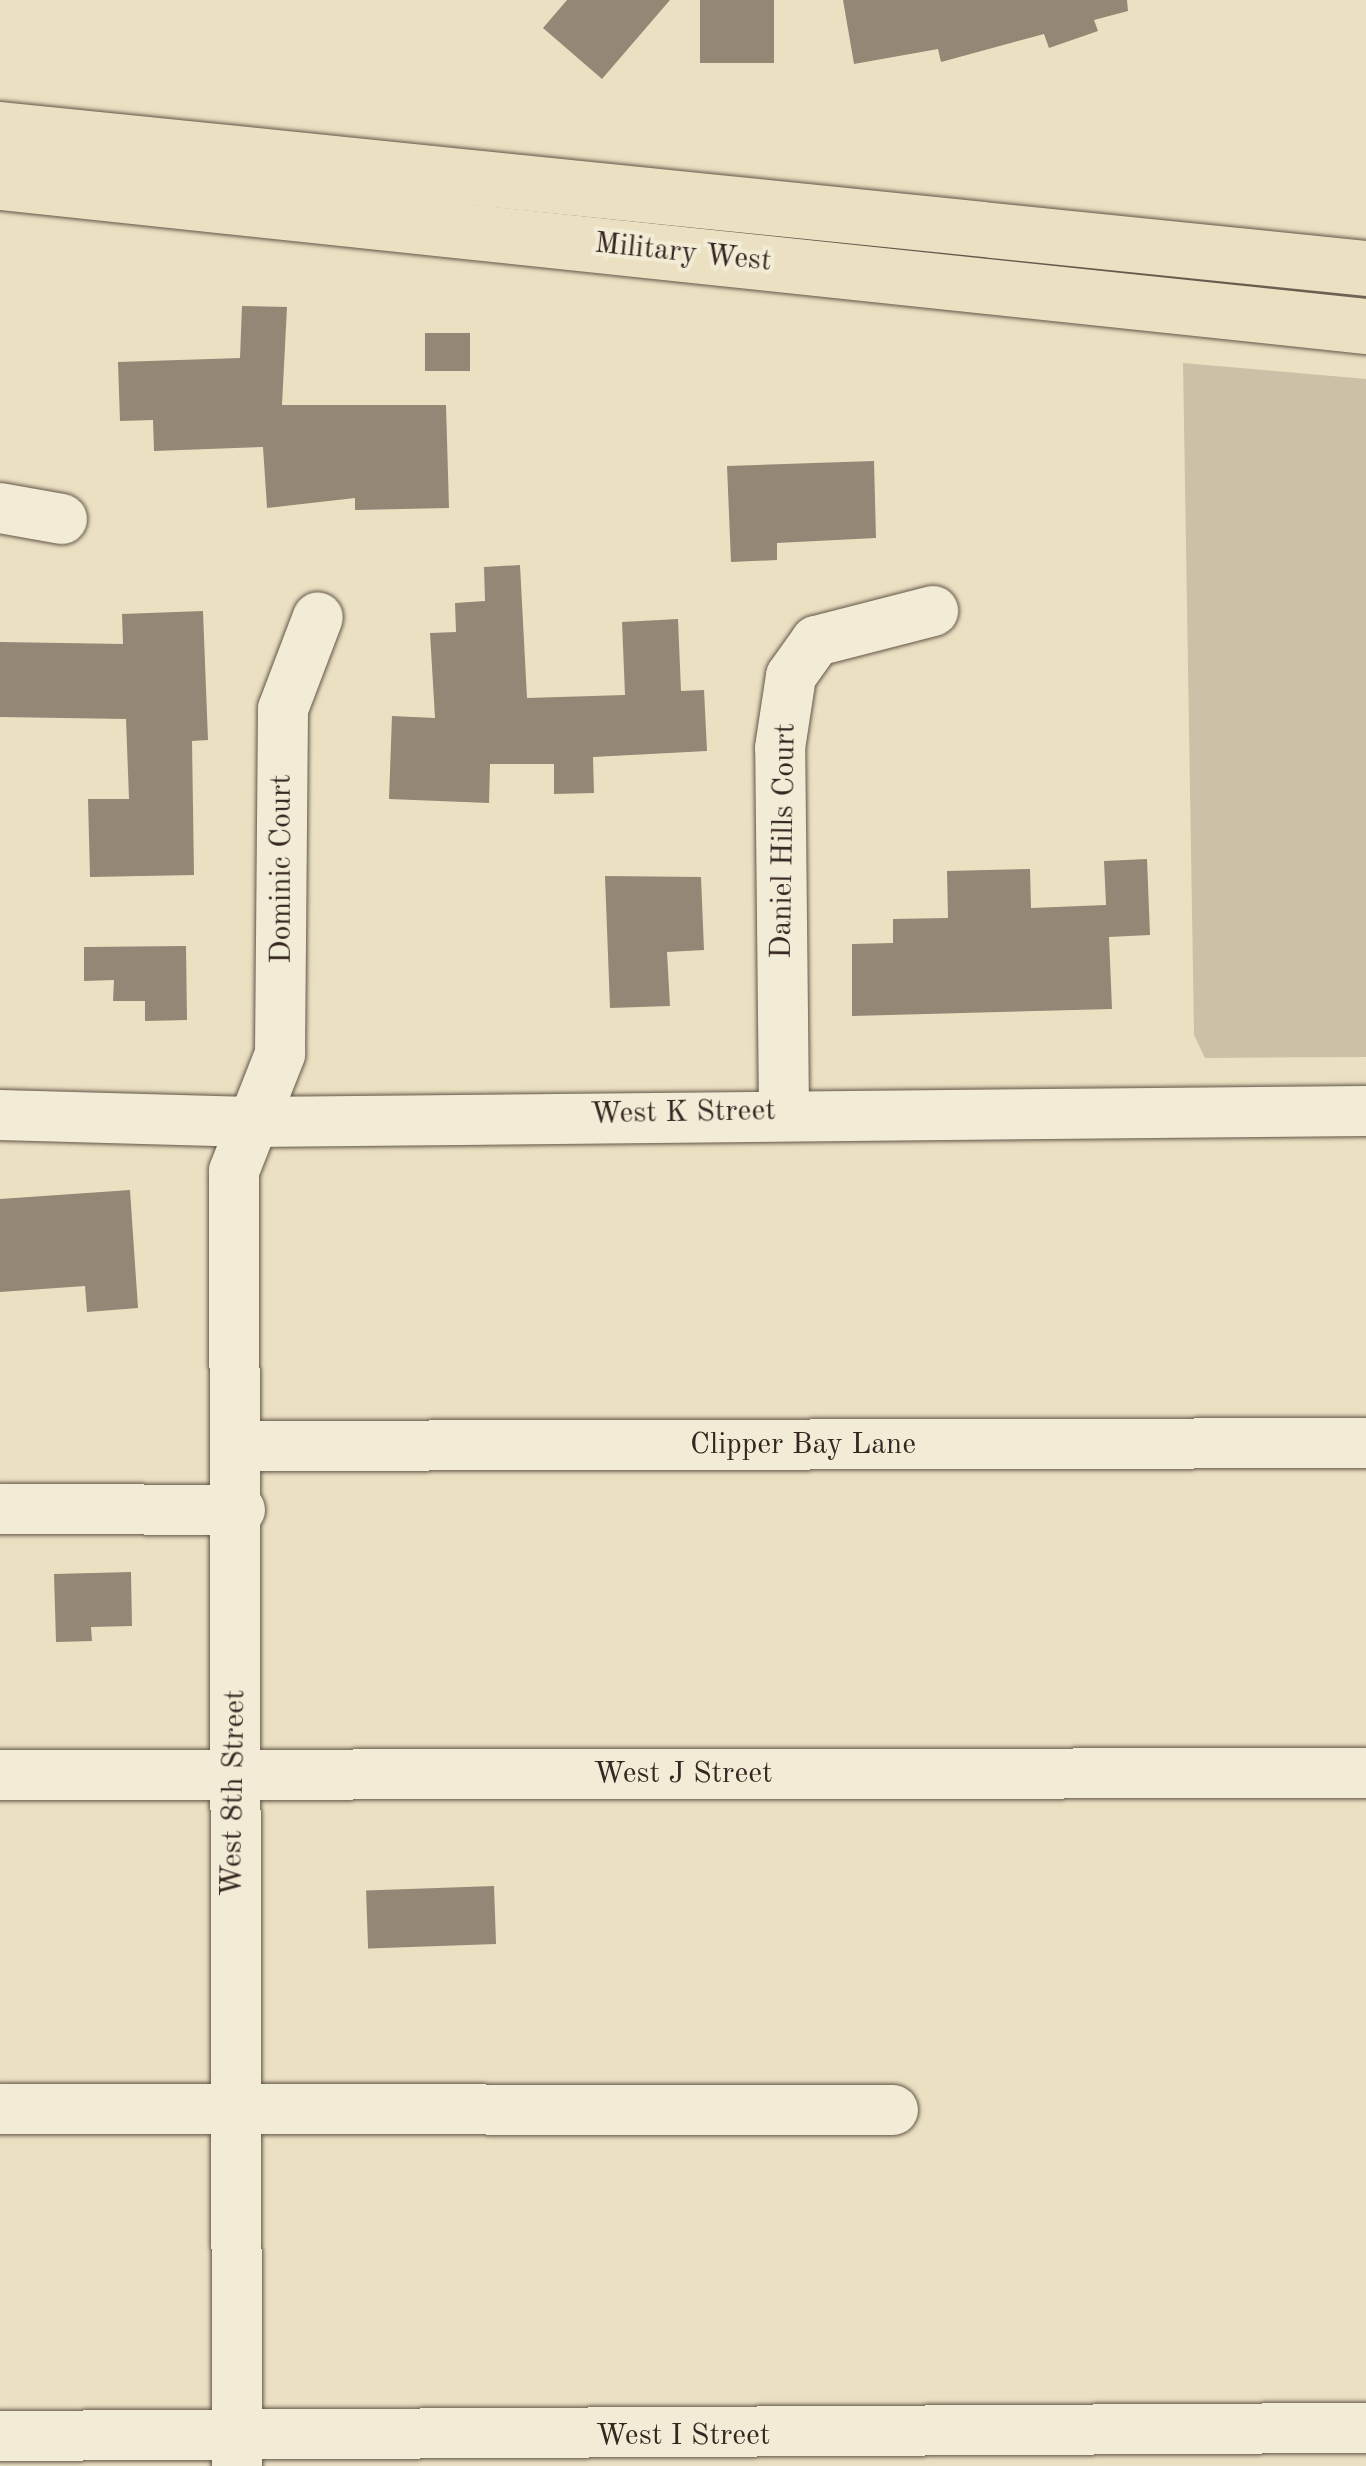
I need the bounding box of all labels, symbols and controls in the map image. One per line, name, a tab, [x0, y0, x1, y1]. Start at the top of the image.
street label: Military West	[593, 226, 773, 280]
street label: Daniel Hills Court	[764, 723, 804, 959]
street label: Dominic Court	[264, 774, 300, 964]
street label: West K Street	[590, 1093, 776, 1133]
street label: Clipper Bay Lane	[690, 1427, 916, 1463]
street label: West 8th Street	[214, 1689, 254, 1897]
street label: West J Street	[594, 1756, 772, 1792]
street label: West I Street	[596, 2418, 770, 2454]

